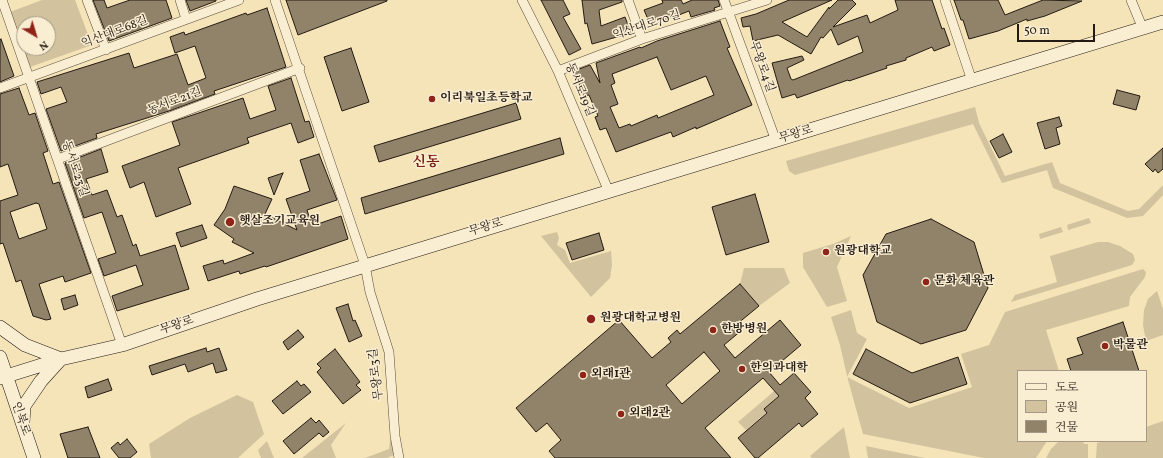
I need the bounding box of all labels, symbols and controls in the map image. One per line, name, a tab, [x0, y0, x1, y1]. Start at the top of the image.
street label: 익산대로70길	[611, 8, 683, 44]
street label: 익산대로68길	[80, 14, 150, 52]
north arrow	[16, 16, 56, 56]
scale bar	[1019, 16, 1097, 42]
text: 50 m	[1024, 23, 1050, 39]
text: N	[35, 37, 51, 53]
street label: 무왕로4길	[745, 39, 777, 95]
street label: 동서로19길	[561, 61, 597, 119]
street label: 동서로21길	[146, 85, 204, 119]
place label: 이리북일초등학교	[440, 92, 533, 106]
marker: 이리북일초등학교	[427, 94, 437, 104]
street label: 무왕로	[777, 123, 815, 147]
street label: 동서로23길	[58, 139, 90, 199]
district label: 신동	[412, 155, 440, 171]
place label: 햇살조기교육원	[239, 215, 320, 229]
marker: 햇살조기교육원	[224, 216, 236, 228]
street label: 무왕로	[467, 216, 505, 240]
place label: 원광대학교	[834, 245, 892, 259]
marker: 원광대학교	[821, 247, 831, 257]
place label: 문화 체육관	[934, 275, 994, 289]
marker: 문화 체육관	[921, 277, 931, 287]
place label: 원광대학교병원	[600, 312, 681, 326]
marker: 원광대학교병원	[585, 313, 597, 325]
street label: 무왕로	[158, 314, 196, 338]
place label: 한방병원	[721, 323, 767, 337]
marker: 한방병원	[708, 325, 718, 335]
place label: 박물관	[1113, 339, 1148, 353]
marker: 박물관	[1100, 341, 1110, 351]
street label: 무왕로3길	[367, 347, 387, 401]
place label: 한의과대학	[750, 362, 808, 376]
marker: 한의과대학	[737, 364, 747, 374]
place label: 외래1관	[591, 368, 631, 382]
marker: 외래1관	[578, 370, 588, 380]
legend	[1017, 370, 1147, 442]
text: 도로	[1055, 380, 1078, 396]
street label: 인북로	[8, 400, 32, 438]
text: 공원	[1055, 400, 1078, 416]
place label: 외래2관	[629, 407, 670, 421]
marker: 외래2관	[616, 409, 626, 419]
text: 건물	[1055, 420, 1078, 436]

